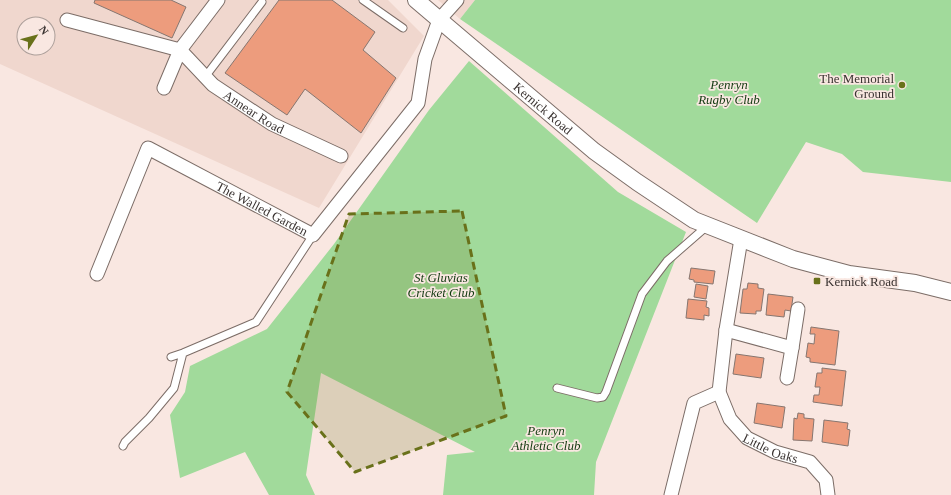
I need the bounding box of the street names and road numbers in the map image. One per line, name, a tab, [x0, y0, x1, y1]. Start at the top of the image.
street label: Kernick Road	[510, 79, 576, 138]
street label: Annear Road	[221, 87, 287, 137]
street label: The Walled Garden	[214, 178, 311, 239]
street label: Little Oaks	[740, 430, 800, 466]

